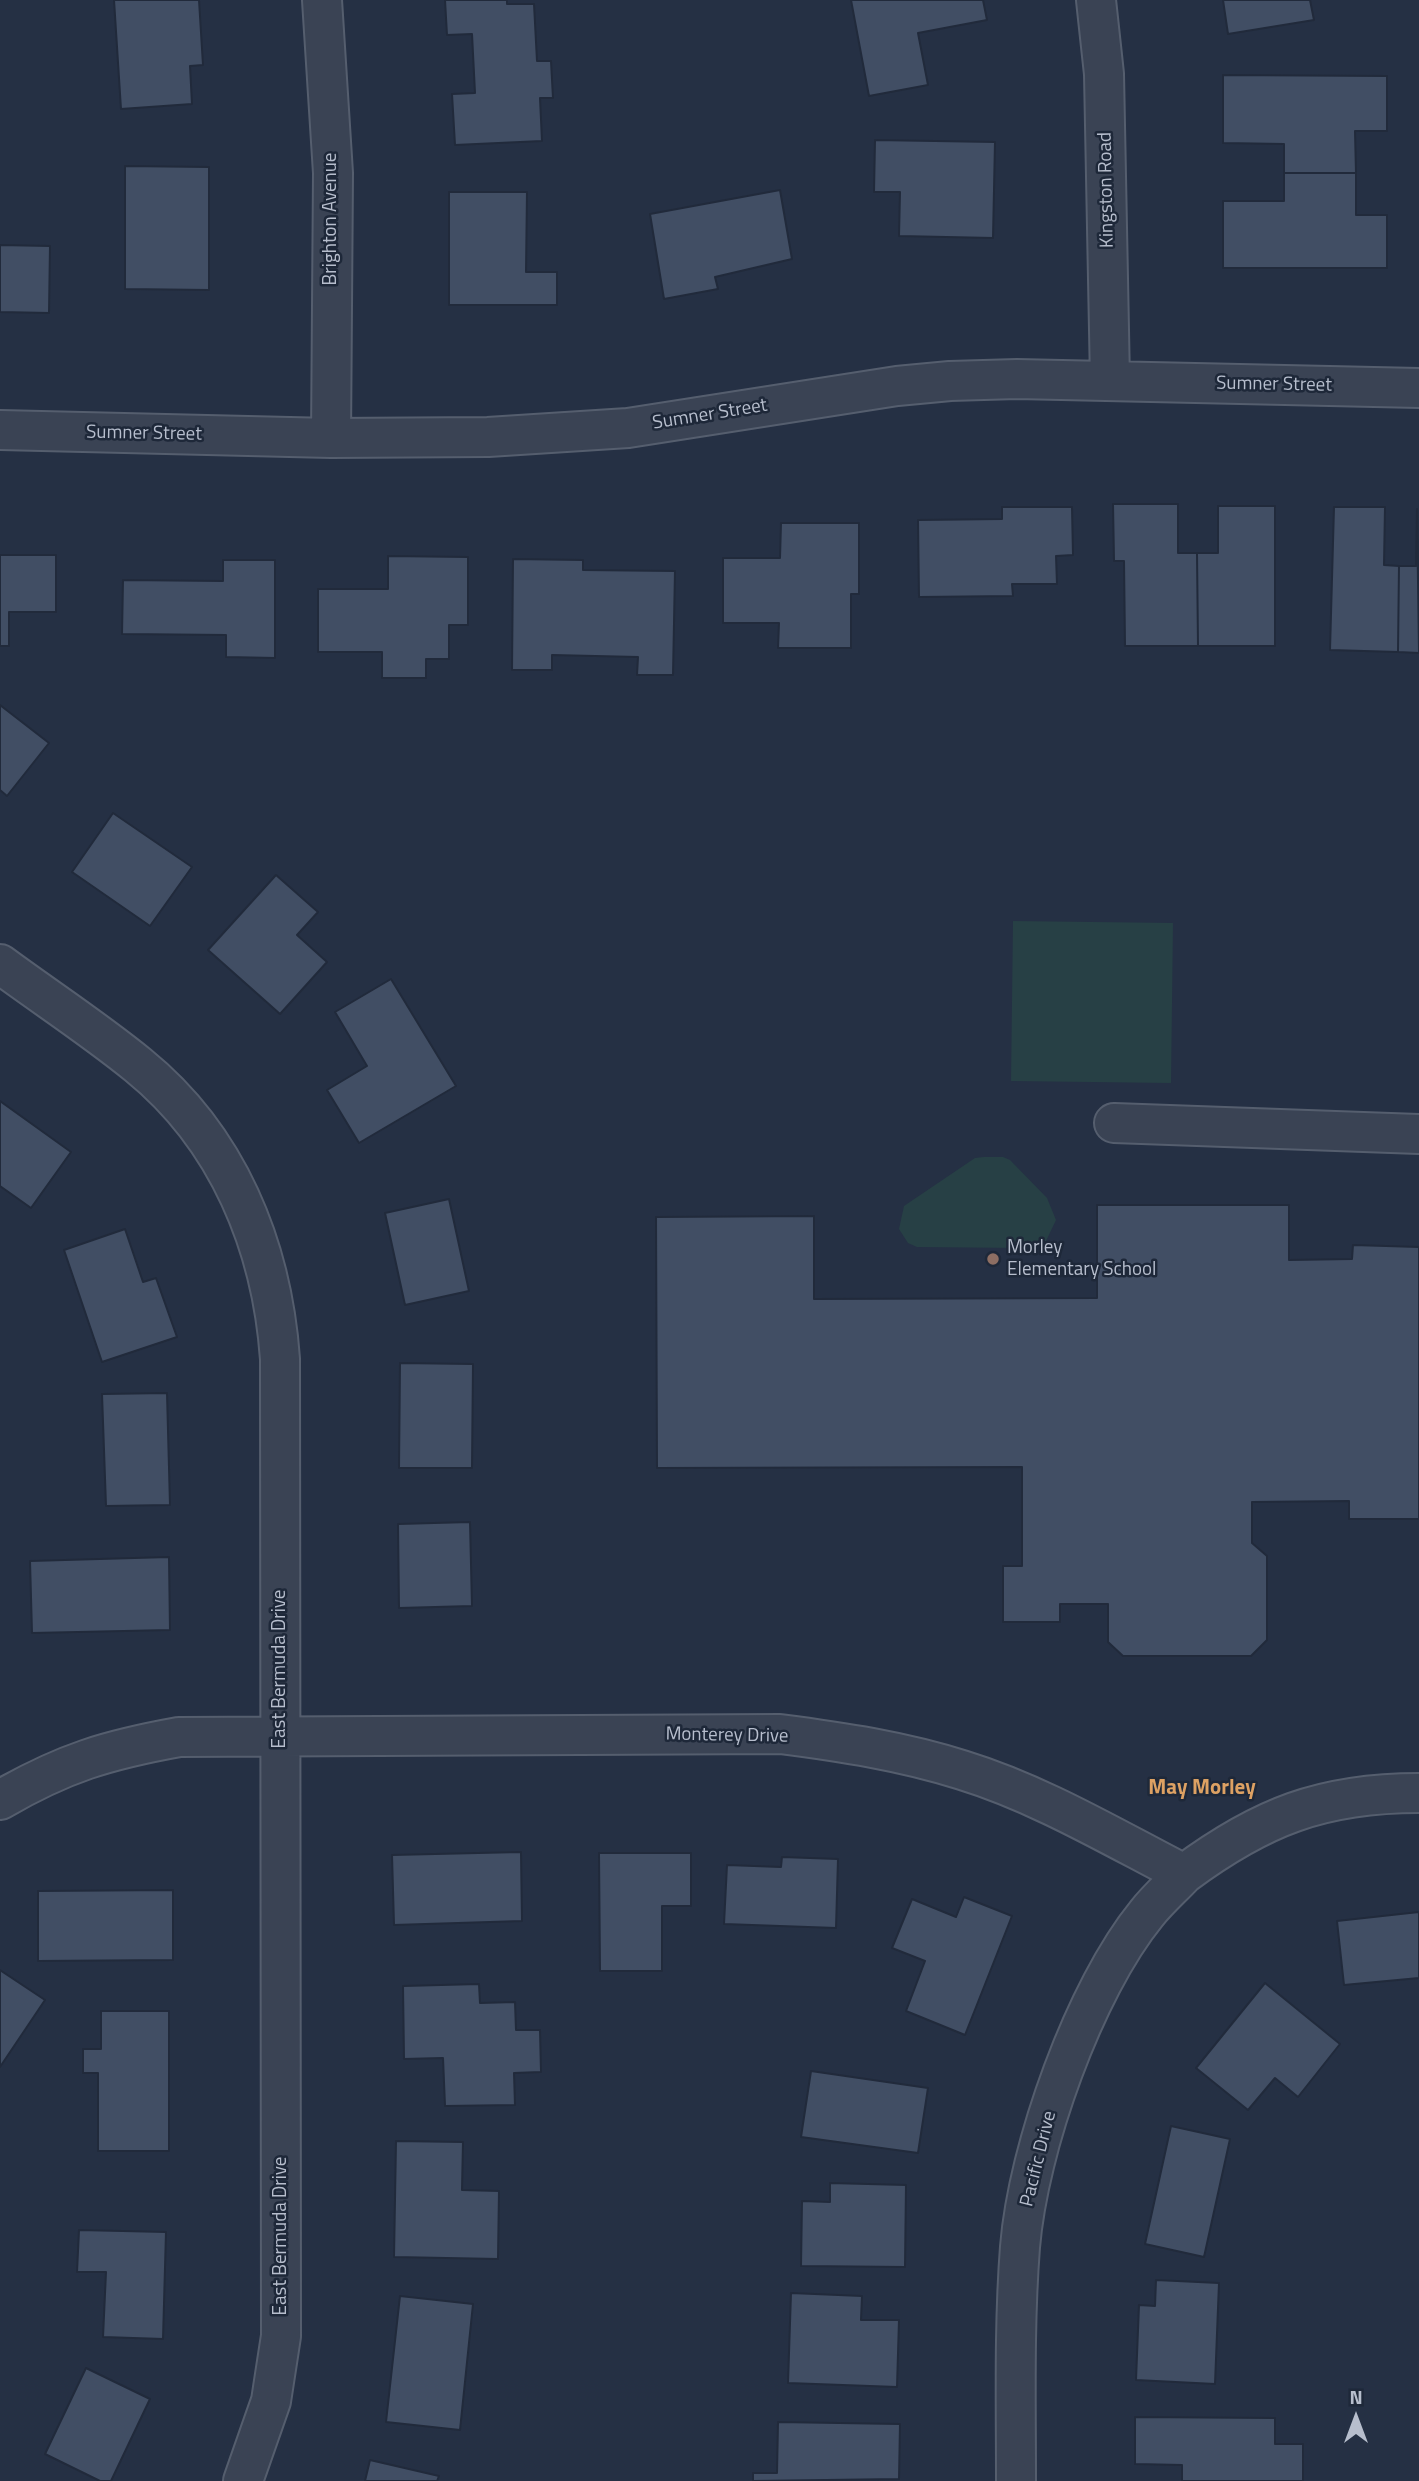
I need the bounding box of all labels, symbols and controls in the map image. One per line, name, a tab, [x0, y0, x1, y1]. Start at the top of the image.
street label: Kingston Road	[1095, 132, 1119, 248]
street label: Brighton Avenue	[320, 153, 342, 285]
street label: Sumner Street	[1216, 373, 1332, 397]
street label: Sumner Street	[651, 395, 769, 435]
street label: Sumner Street	[86, 422, 202, 446]
place label: Morley Elementary School	[1007, 1237, 1156, 1281]
marker: Morley Elementary School	[985, 1251, 1001, 1267]
street label: East Bermuda Drive	[269, 1590, 291, 1748]
street label: Monterey Drive	[665, 1724, 789, 1748]
district label: May Morley	[1148, 1776, 1256, 1802]
street label: Pacific Drive	[1016, 2109, 1062, 2209]
street label: East Bermuda Drive	[270, 2157, 292, 2315]
text: N	[1349, 2382, 1363, 2411]
north arrow	[1321, 2383, 1391, 2453]

